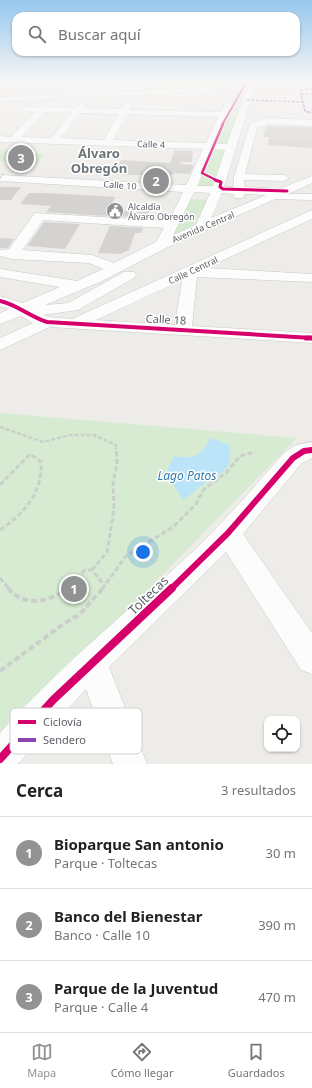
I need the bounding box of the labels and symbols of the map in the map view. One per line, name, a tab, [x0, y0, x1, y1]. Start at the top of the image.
street label: Calle 4	[137, 137, 165, 151]
pin: 3	[8, 143, 34, 173]
district label: Álvaro Obregón	[71, 144, 127, 177]
pin: 2	[143, 166, 169, 196]
street label: Calle 10	[103, 177, 137, 193]
place label: Alcaldía Álvaro Obregón	[128, 200, 195, 223]
public building icon: Alcaldía Álvaro Obregón	[105, 201, 125, 221]
street label: Avenida Central	[170, 208, 236, 246]
street label: Calle Central	[166, 253, 220, 287]
street label: Calle 18	[145, 310, 187, 328]
water label: Lago Patos	[158, 467, 216, 484]
your location	[133, 542, 153, 562]
street label: Toltecas	[124, 571, 172, 619]
pin: 1	[61, 574, 87, 604]
legend	[10, 708, 142, 754]
text: Ciclovía	[43, 714, 82, 729]
text: Sendero	[43, 732, 86, 747]

